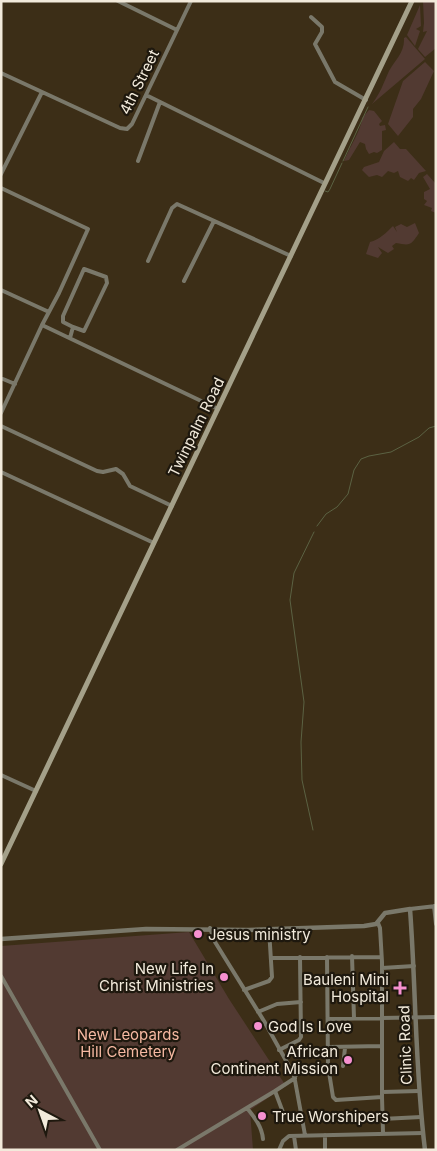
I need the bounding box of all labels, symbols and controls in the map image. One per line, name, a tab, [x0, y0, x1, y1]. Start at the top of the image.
street label: 4th Street	[115, 46, 163, 118]
street label: Twinpalm Road	[164, 374, 228, 480]
place label: Jesus ministry	[208, 925, 311, 944]
marker: Jesus ministry	[192, 928, 204, 940]
place label: New Life In Christ Ministries	[99, 959, 214, 995]
place label: Bauleni Mini Hospital	[303, 970, 389, 1006]
marker: New Life In Christ Ministries	[218, 971, 230, 983]
marker: Bauleni Mini Hospital	[393, 981, 407, 995]
street label: Clinic Road	[394, 1005, 416, 1085]
place label: God Is Love	[268, 1017, 352, 1036]
marker: God Is Love	[252, 1020, 264, 1032]
park label: New Leopards Hill Cemetery	[77, 1025, 179, 1061]
place label: African Continent Mission	[211, 1042, 338, 1078]
marker: African Continent Mission	[342, 1054, 354, 1066]
north arrow	[15, 1086, 65, 1136]
text: N	[22, 1091, 41, 1111]
place label: True Worshipers	[272, 1107, 389, 1126]
marker: True Worshipers	[256, 1110, 268, 1122]

